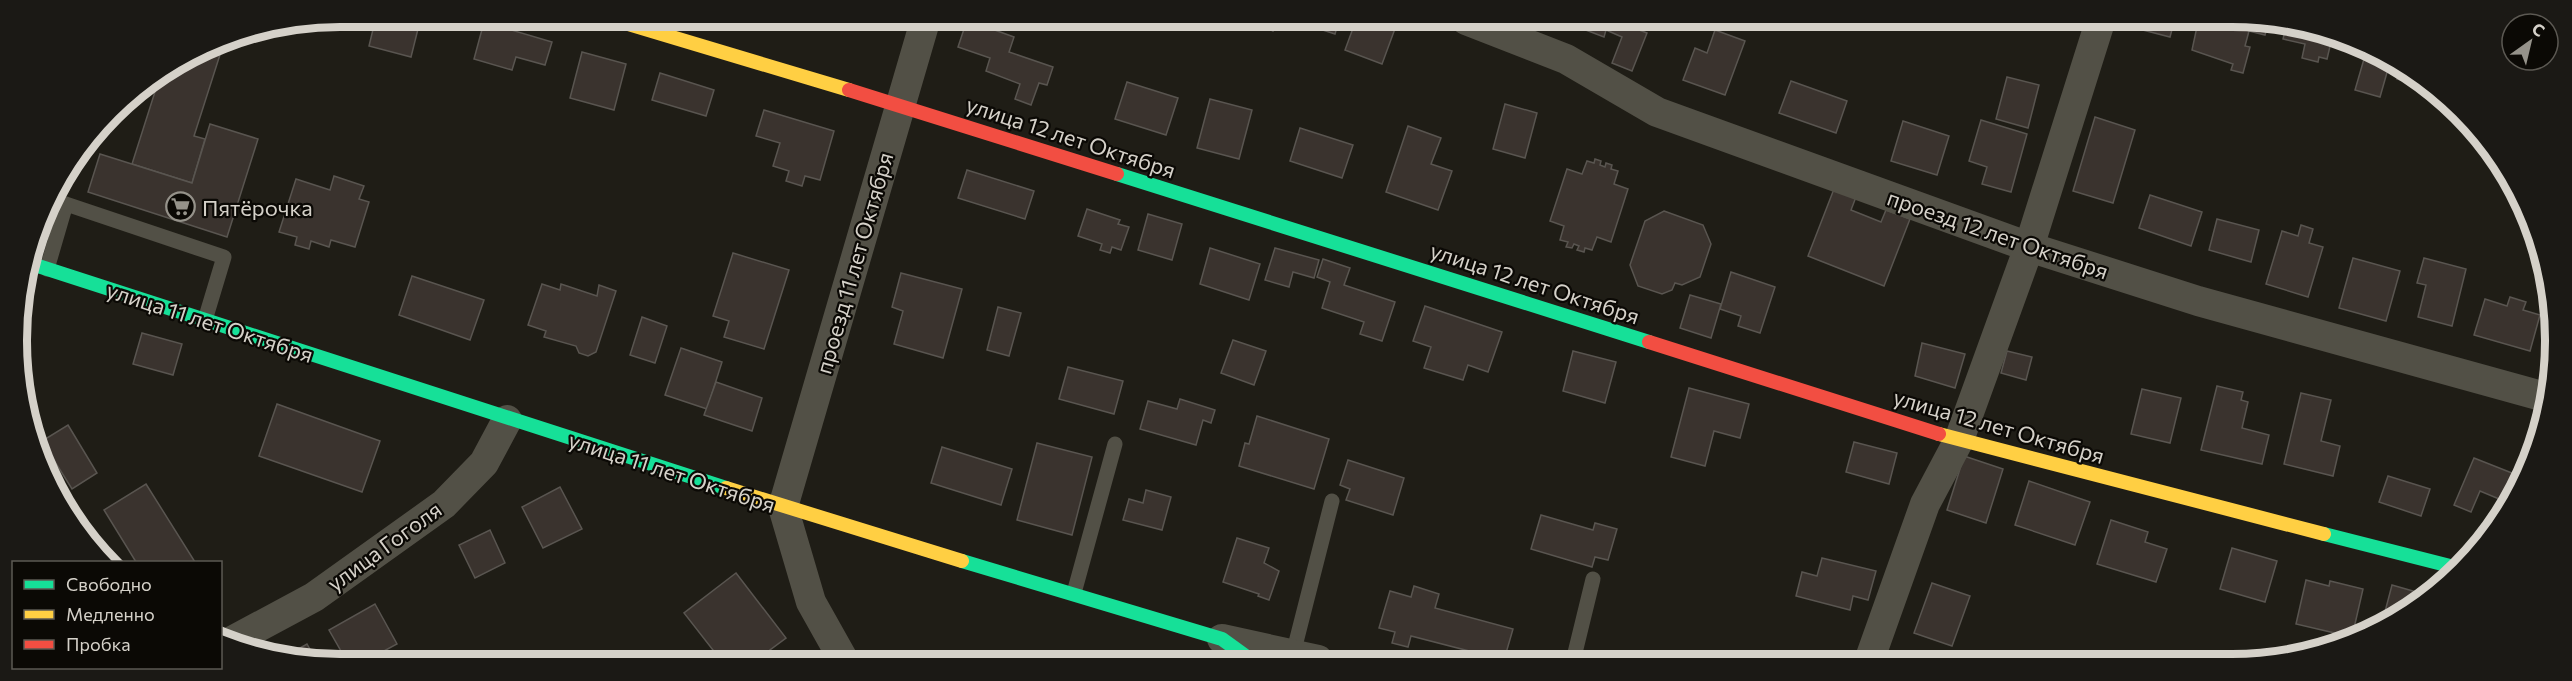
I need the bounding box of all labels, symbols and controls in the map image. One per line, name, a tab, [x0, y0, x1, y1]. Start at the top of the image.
north arrow	[2500, 12, 2560, 72]
text: С	[2529, 18, 2549, 40]
street label: улица 12 лет Октября	[963, 90, 1179, 184]
street label: проезд 11 лет Октября	[809, 149, 899, 377]
street label: проезд 12 лет Октября	[1884, 183, 2112, 285]
supermarket icon: Пятёрочка	[165, 191, 197, 223]
place label: Пятёрочка	[202, 194, 313, 221]
street label: улица 12 лет Октября	[1427, 236, 1643, 330]
street label: улица 11 лет Октября	[103, 276, 317, 368]
street label: улица 12 лет Октября	[1890, 383, 2108, 469]
street label: улица 11 лет Октября	[565, 426, 779, 518]
street label: улица Гоголя	[321, 495, 447, 597]
legend	[12, 561, 222, 669]
text: Свободно	[66, 573, 152, 595]
text: Медленно	[66, 603, 155, 625]
text: Пробка	[66, 633, 131, 655]

